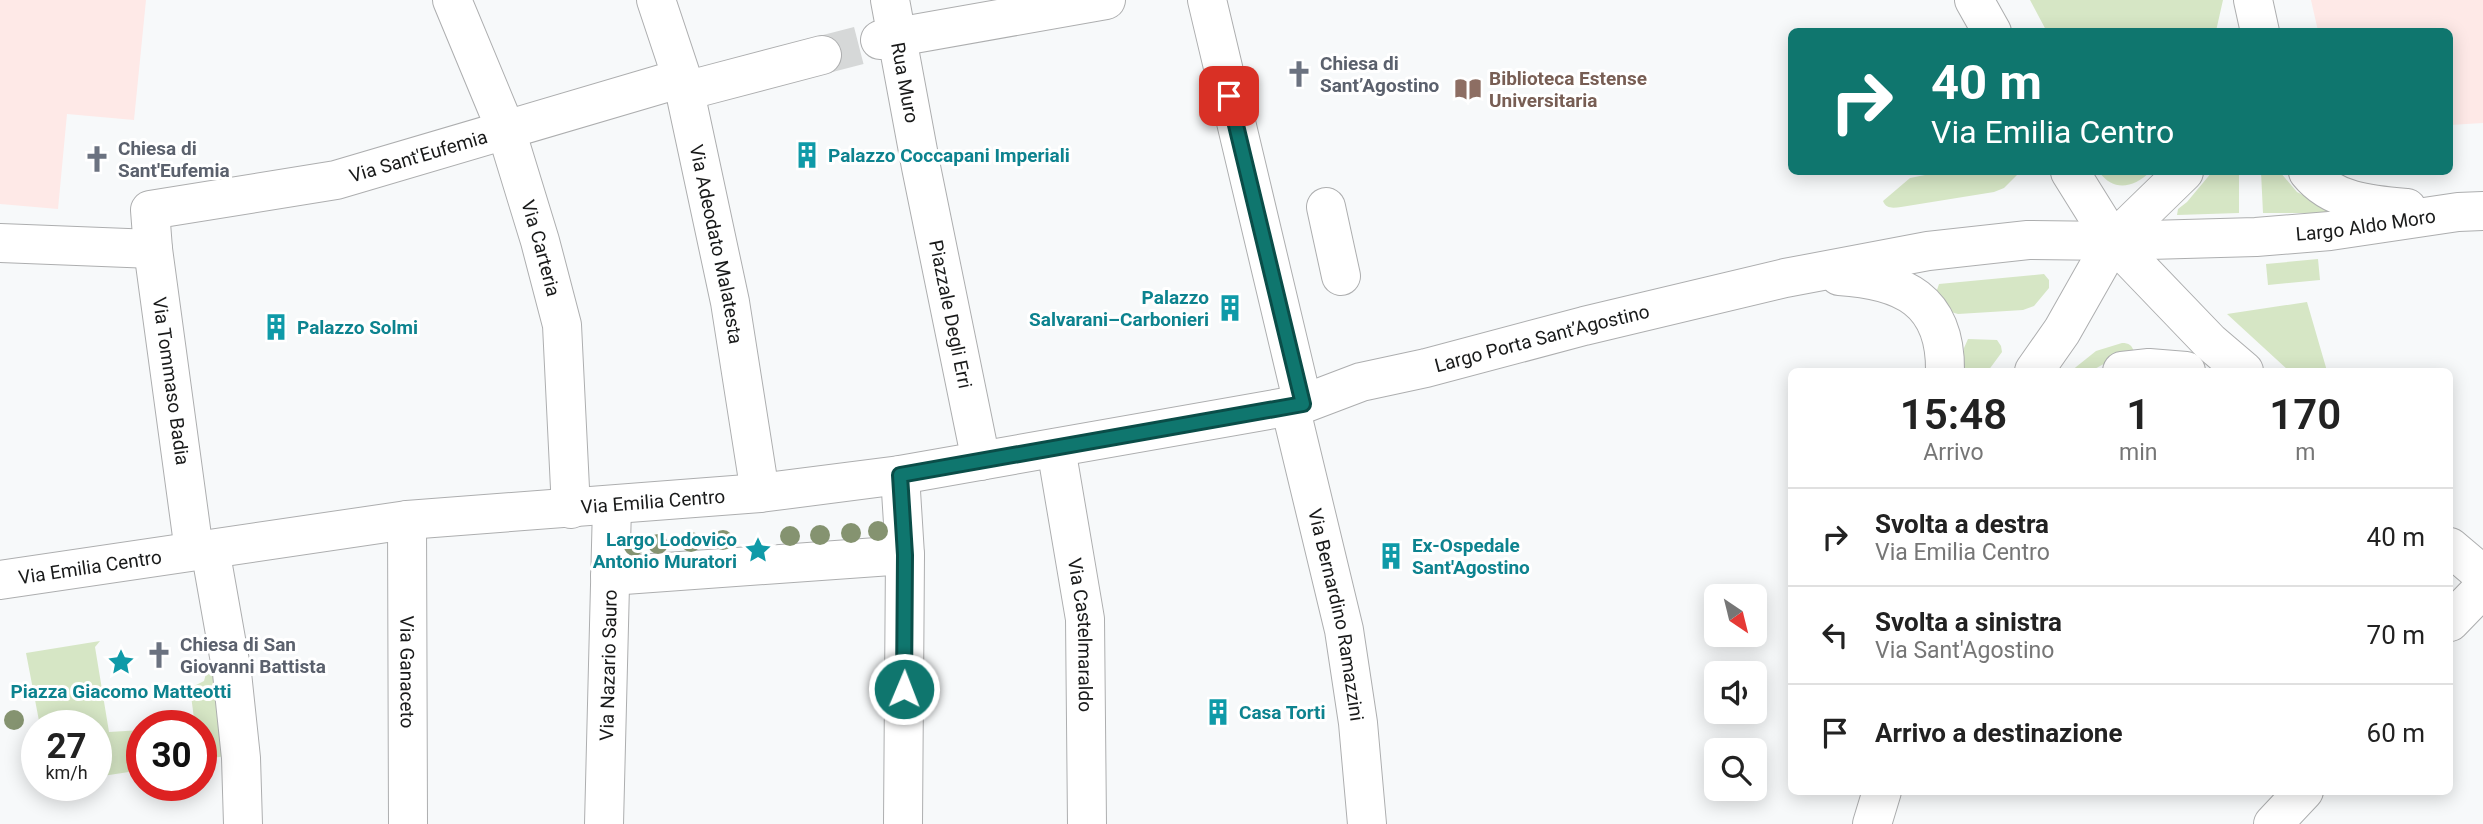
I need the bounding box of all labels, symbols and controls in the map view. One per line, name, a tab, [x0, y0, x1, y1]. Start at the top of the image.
street label: Rua Muro	[887, 40, 924, 125]
place label: Chiesa di Sant’Agostino	[1320, 52, 1440, 97]
text: 40 m	[1931, 54, 2042, 111]
icon: right	[1816, 56, 1907, 147]
church icon: Chiesa di Sant’Agostino	[1284, 59, 1314, 89]
pin	[1199, 66, 1259, 126]
place label: Biblioteca Estense Universitaria	[1489, 67, 1647, 112]
library icon: Biblioteca Estense Universitaria	[1453, 74, 1483, 104]
icon: arrive	[1210, 77, 1248, 115]
text: Via Emilia Centro	[1931, 113, 2174, 151]
street label: Via Sant'Eufemia	[347, 125, 490, 187]
place label: Chiesa di Sant'Eufemia	[118, 137, 230, 182]
building icon: Palazzo Coccapani Imperiali	[792, 140, 822, 170]
street label: Via Adeodato Malatesta	[685, 142, 748, 346]
church icon: Chiesa di Sant'Eufemia	[82, 144, 112, 174]
place label: Palazzo Coccapani Imperiali	[828, 144, 1070, 167]
street label: Via Carteria	[517, 197, 565, 299]
street label: Largo Aldo Moro	[2295, 204, 2437, 245]
street label: Piazzale Degli Erri	[925, 238, 977, 390]
place label: Palazzo Salvarani–Carbonieri	[1029, 286, 1209, 331]
building icon: Palazzo Salvarani–Carbonieri	[1215, 293, 1245, 323]
street label: Via Tommaso Badia	[148, 295, 194, 467]
street label: Largo Porta Sant’Agostino	[1432, 299, 1652, 377]
building icon: Palazzo Solmi	[261, 312, 291, 342]
place label: Palazzo Solmi	[297, 316, 418, 339]
text: 15:48	[1900, 390, 2007, 439]
text: 1	[2126, 390, 2150, 439]
text: 170	[2269, 390, 2341, 439]
text: Arrivo	[1923, 439, 1984, 466]
text: min	[2119, 439, 2157, 466]
text: m	[2295, 439, 2315, 466]
street label: Via Emilia Centro	[580, 484, 726, 518]
street label: Via Bernardino Ramazzini	[1304, 506, 1369, 722]
text: Svolta a destra	[1875, 509, 2049, 539]
icon: right	[1816, 518, 1854, 556]
text: 40 m	[2367, 522, 2425, 552]
place label: Largo Lodovico Antonio Muratori	[593, 528, 737, 573]
place label: Ex-Ospedale Sant'Agostino	[1412, 534, 1530, 579]
place icon: Largo Lodovico Antonio Muratori	[743, 535, 773, 565]
text: Via Emilia Centro	[1875, 539, 2050, 566]
building icon: Ex-Ospedale Sant'Agostino	[1376, 541, 1406, 571]
street label: Via Emilia Centro	[17, 545, 163, 589]
street label: Via Castelmaraldo	[1063, 556, 1097, 712]
north arrow	[1704, 584, 1768, 648]
map controls	[1704, 584, 1767, 801]
street label: Via Nazario Sauro	[595, 589, 621, 741]
text: Svolta a sinistra	[1875, 607, 2062, 637]
street label: Via Ganaceto	[396, 616, 419, 728]
icon: left	[1816, 616, 1854, 654]
text: 70 m	[2367, 620, 2425, 650]
place label: Chiesa di San Giovanni Battista	[180, 633, 326, 678]
text: Via Sant'Agostino	[1875, 637, 2054, 664]
church icon: Chiesa di San Giovanni Battista	[144, 640, 174, 670]
place icon: Piazza Giacomo Matteotti	[106, 647, 136, 677]
position arrow	[867, 652, 941, 726]
button: sound	[1704, 661, 1767, 724]
place label: Piazza Giacomo Matteotti	[11, 680, 231, 703]
building icon: Casa Torti	[1203, 697, 1233, 727]
place label: Casa Torti	[1239, 701, 1326, 724]
speed limit sign: 30	[126, 710, 217, 801]
icon: arrive	[1816, 714, 1854, 752]
text: Arrivo a destinazione	[1875, 718, 2122, 748]
text: 60 m	[2367, 718, 2425, 748]
text: 27	[46, 726, 87, 767]
button: search	[1704, 738, 1767, 801]
text: km/h	[45, 762, 88, 783]

